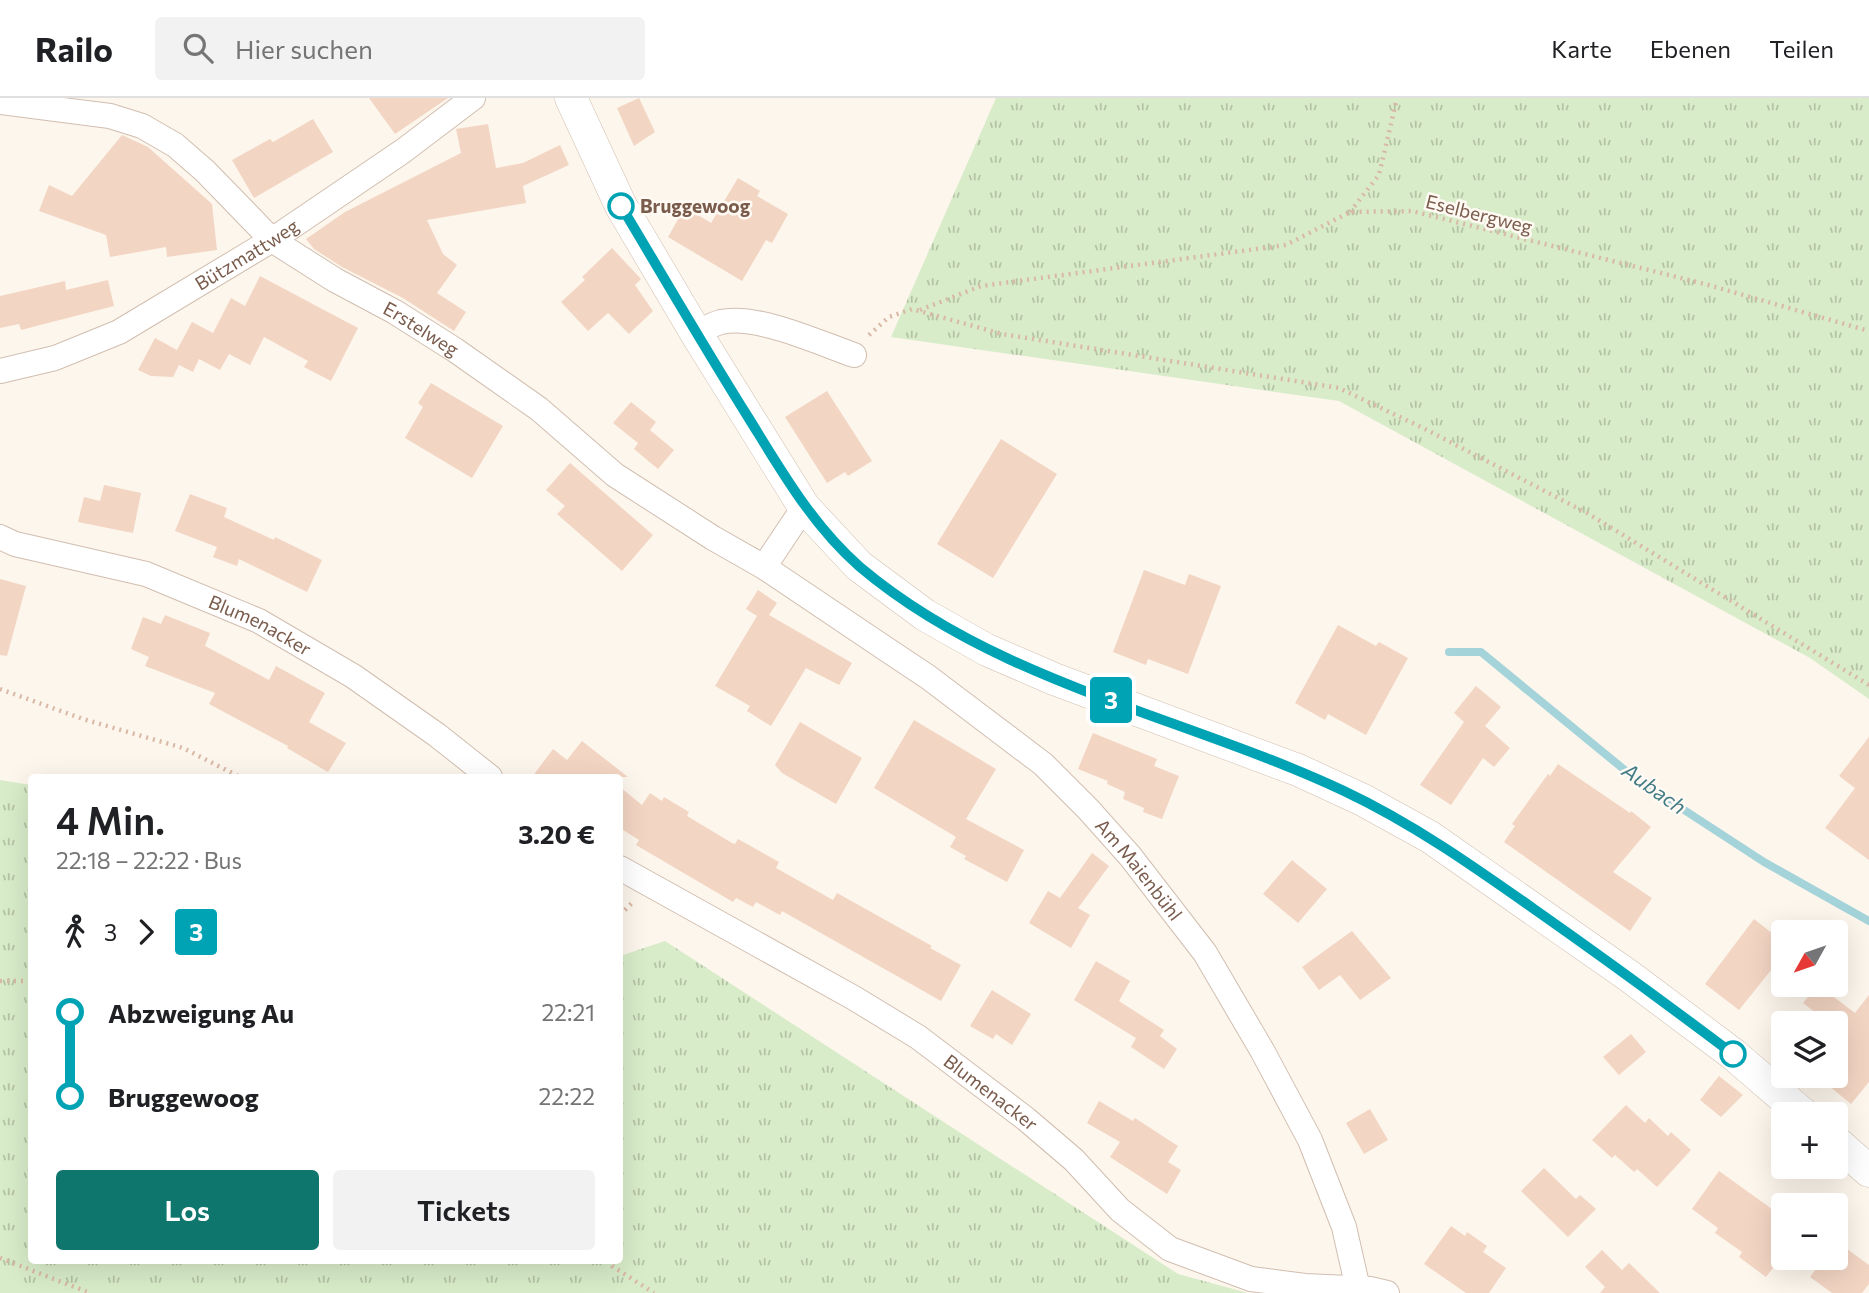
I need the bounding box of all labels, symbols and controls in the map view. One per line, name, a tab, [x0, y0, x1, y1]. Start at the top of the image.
search box	[155, 17, 645, 80]
text: Railo	[35, 28, 113, 69]
icon: search	[179, 29, 217, 67]
text: Hier suchen	[235, 33, 373, 64]
text: Karte	[1551, 34, 1612, 63]
text: Ebenen	[1650, 34, 1731, 63]
text: Teilen	[1769, 34, 1834, 63]
street label: Eselbergweg	[1423, 189, 1535, 238]
marker: Bruggewoog	[608, 193, 634, 219]
place label: Bruggewoog	[640, 194, 751, 217]
street label: Bützmattweg	[191, 213, 303, 295]
street label: Erstelweg	[380, 296, 463, 361]
street label: Blumenacker	[206, 589, 316, 660]
line badge: 3	[1088, 677, 1134, 723]
text: 3	[1104, 685, 1118, 714]
water label: Aubach	[1617, 756, 1691, 819]
text: 4 Min.	[56, 796, 165, 843]
street label: Am Maienbühl	[1091, 814, 1188, 925]
text: 3.20 €	[518, 818, 595, 849]
text: 22:18 – 22:22 · Bus	[56, 846, 242, 874]
icon: walk	[56, 913, 94, 951]
icon: forward	[127, 913, 165, 951]
text: 3	[189, 917, 203, 946]
text: 3	[104, 918, 117, 946]
north arrow	[1771, 920, 1848, 998]
map controls	[1771, 920, 1848, 1270]
text: Abzweigung Au	[108, 997, 294, 1028]
text: 22:21	[541, 998, 595, 1026]
button: layers	[1771, 1011, 1848, 1088]
unlabelled marker	[1720, 1041, 1746, 1067]
street label: Blumenacker	[939, 1049, 1043, 1135]
text: Bruggewoog	[108, 1081, 259, 1112]
text: 22:22	[539, 1082, 595, 1110]
button: +	[1771, 1102, 1848, 1179]
button: Los	[56, 1170, 319, 1250]
button: Tickets	[333, 1170, 595, 1250]
button: −	[1771, 1193, 1848, 1270]

